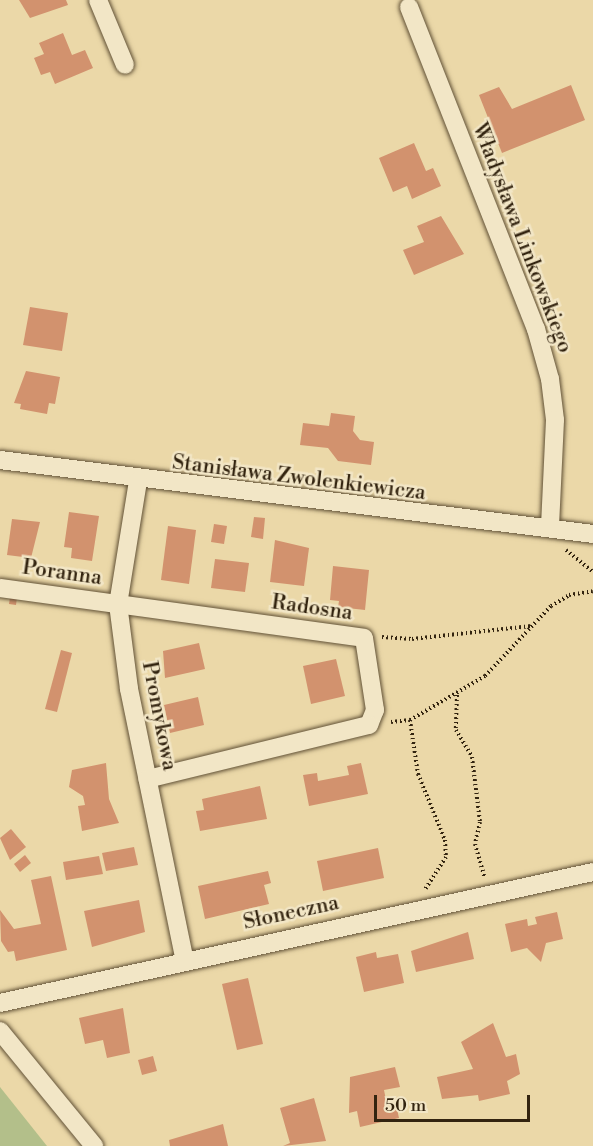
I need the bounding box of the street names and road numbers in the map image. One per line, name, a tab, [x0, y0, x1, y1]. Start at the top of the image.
street label: Władysława Linkowskiego	[466, 119, 578, 357]
street label: Stanisława Zwolenkiewicza	[171, 450, 427, 506]
street label: Poranna	[21, 555, 103, 591]
street label: Radosna	[270, 590, 354, 626]
street label: Promykowa	[136, 659, 182, 773]
street label: Słoneczna	[241, 891, 341, 935]

